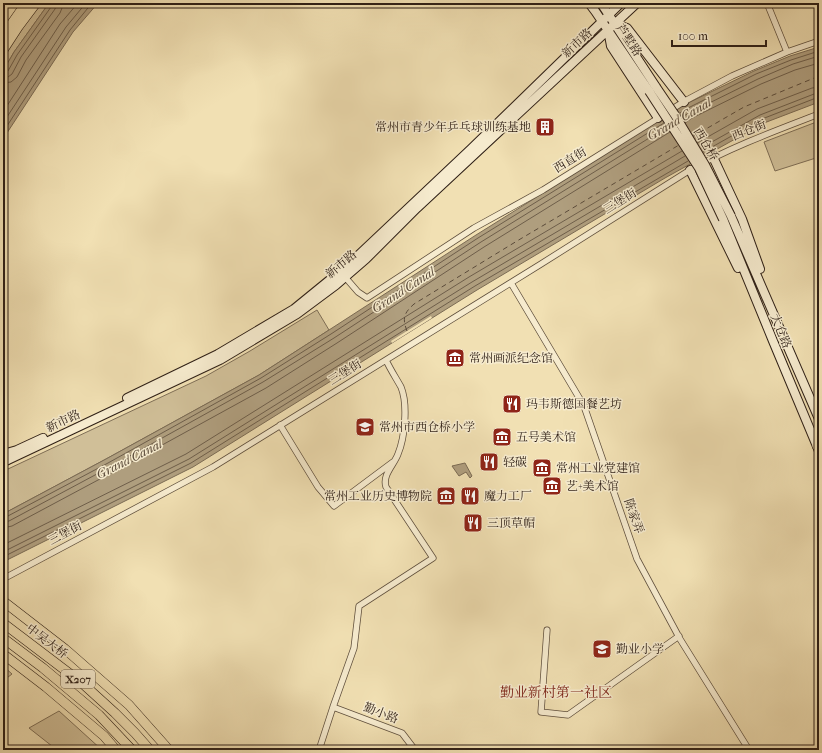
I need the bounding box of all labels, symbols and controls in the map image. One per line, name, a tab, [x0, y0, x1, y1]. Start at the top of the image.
street label: 芦墅路	[613, 21, 645, 59]
scale bar	[672, 22, 766, 48]
street label: 新市路	[559, 26, 595, 60]
text: 100 m	[678, 29, 708, 43]
water label: Grand Canal	[644, 94, 715, 143]
building icon: 常州市青少年乒乓球训练基地	[534, 116, 556, 138]
street label: 西仓街	[730, 116, 769, 143]
place label: 常州市青少年乒乓球训练基地	[375, 120, 531, 134]
street label: 西仓桥	[691, 125, 721, 163]
street label: 西直街	[551, 144, 590, 175]
street label: 三堡街	[601, 185, 640, 216]
street label: 新市路	[323, 247, 359, 281]
water label: Grand Canal	[369, 263, 439, 316]
street label: 大仓路	[768, 312, 794, 350]
museum icon: 常州画派纪念馆	[444, 347, 466, 369]
place label: 常州画派纪念馆	[469, 351, 553, 365]
street label: 三堡街	[326, 356, 365, 387]
restaurant icon: 玛韦斯德国餐艺坊	[501, 393, 523, 415]
place label: 玛韦斯德国餐艺坊	[526, 397, 622, 411]
street label: 新市路	[44, 407, 82, 435]
school or university icon: 常州市西仓桥小学	[354, 416, 376, 438]
place label: 常州市西仓桥小学	[379, 420, 475, 434]
museum icon: 五号美术馆	[491, 426, 513, 448]
place label: 五号美术馆	[516, 430, 576, 444]
water label: Grand Canal	[94, 435, 166, 482]
restaurant icon: 轻碳	[478, 451, 500, 473]
place label: 轻碳	[503, 455, 527, 469]
museum icon: 常州工业党建馆	[531, 457, 553, 479]
place label: 常州工业党建馆	[556, 461, 640, 475]
museum icon: 艺+美术馆	[541, 475, 563, 497]
place label: 艺+美术馆	[566, 479, 619, 493]
museum icon: 常州工业历史博物院	[435, 485, 457, 507]
restaurant icon: 魔力工厂	[459, 485, 481, 507]
place label: 常州工业历史博物院	[324, 489, 432, 503]
place label: 魔力工厂	[484, 489, 532, 503]
street label: 陈家弄	[622, 497, 646, 535]
restaurant icon: 三顶草帽	[462, 512, 484, 534]
place label: 三顶草帽	[487, 516, 535, 530]
street label: 三堡街	[46, 518, 85, 548]
street label: 中吴大桥	[24, 621, 70, 661]
school or university icon: 勤业小学	[591, 638, 613, 660]
place label: 勤业小学	[616, 642, 664, 656]
road number: X207	[61, 670, 95, 688]
district label: 勤业新村第一社区	[500, 684, 612, 701]
street label: 勤小路	[362, 700, 400, 726]

